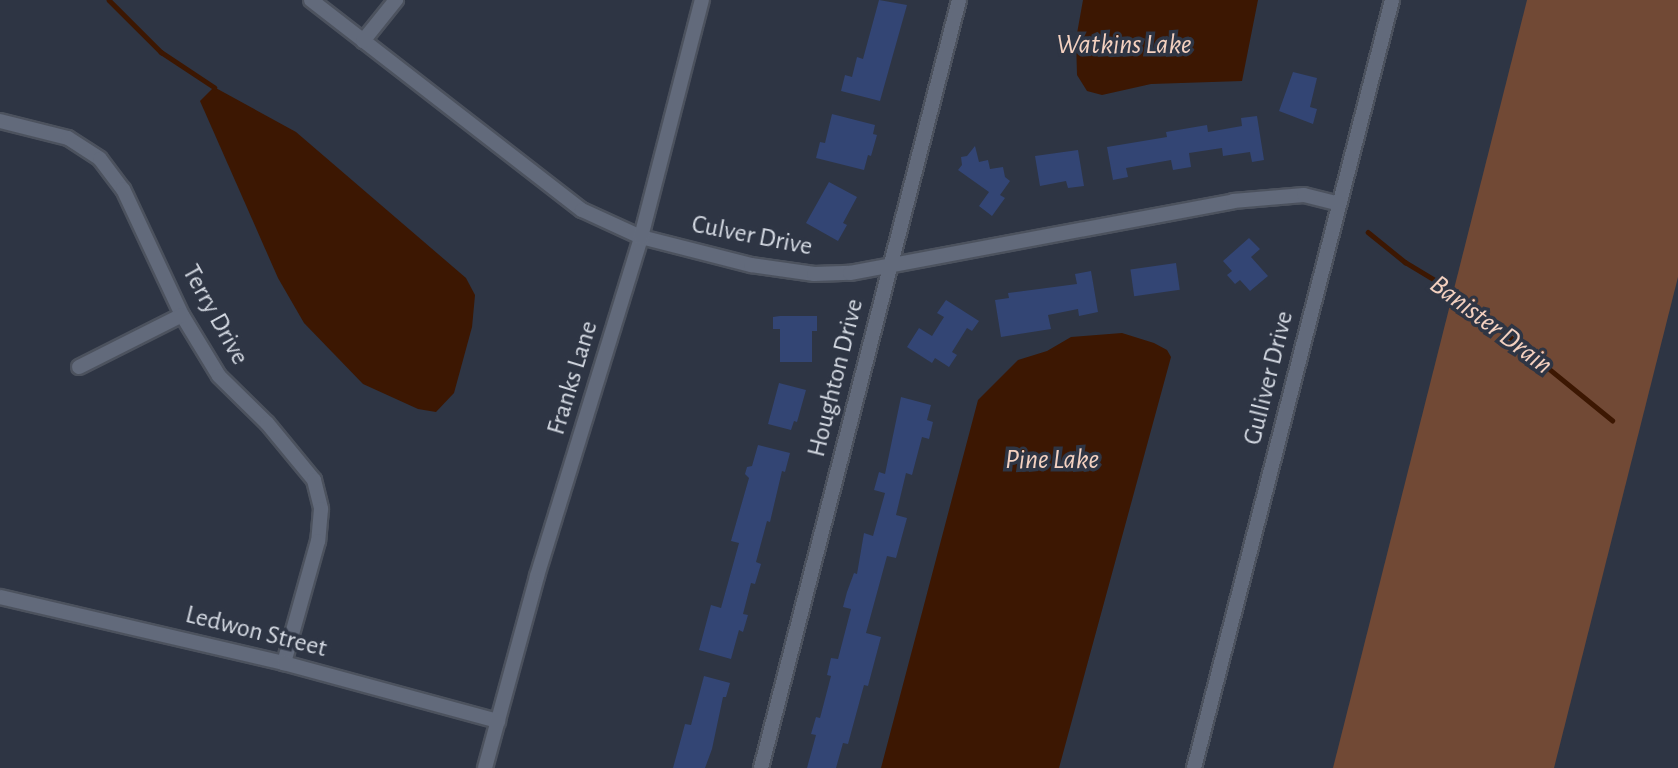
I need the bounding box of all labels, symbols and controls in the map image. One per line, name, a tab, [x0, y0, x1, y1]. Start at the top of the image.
water label: Watkins Lake	[1056, 28, 1192, 62]
street label: Culver Drive	[689, 209, 815, 263]
street label: Terry Drive	[175, 260, 255, 370]
water label: Banister Drain	[1423, 268, 1559, 382]
street label: Houghton Drive	[801, 296, 871, 460]
street label: Gulliver Drive	[1237, 308, 1301, 448]
street label: Franks Lane	[541, 317, 605, 439]
water label: Pine Lake	[1005, 443, 1099, 477]
street label: Ledwon Street	[182, 599, 330, 665]

